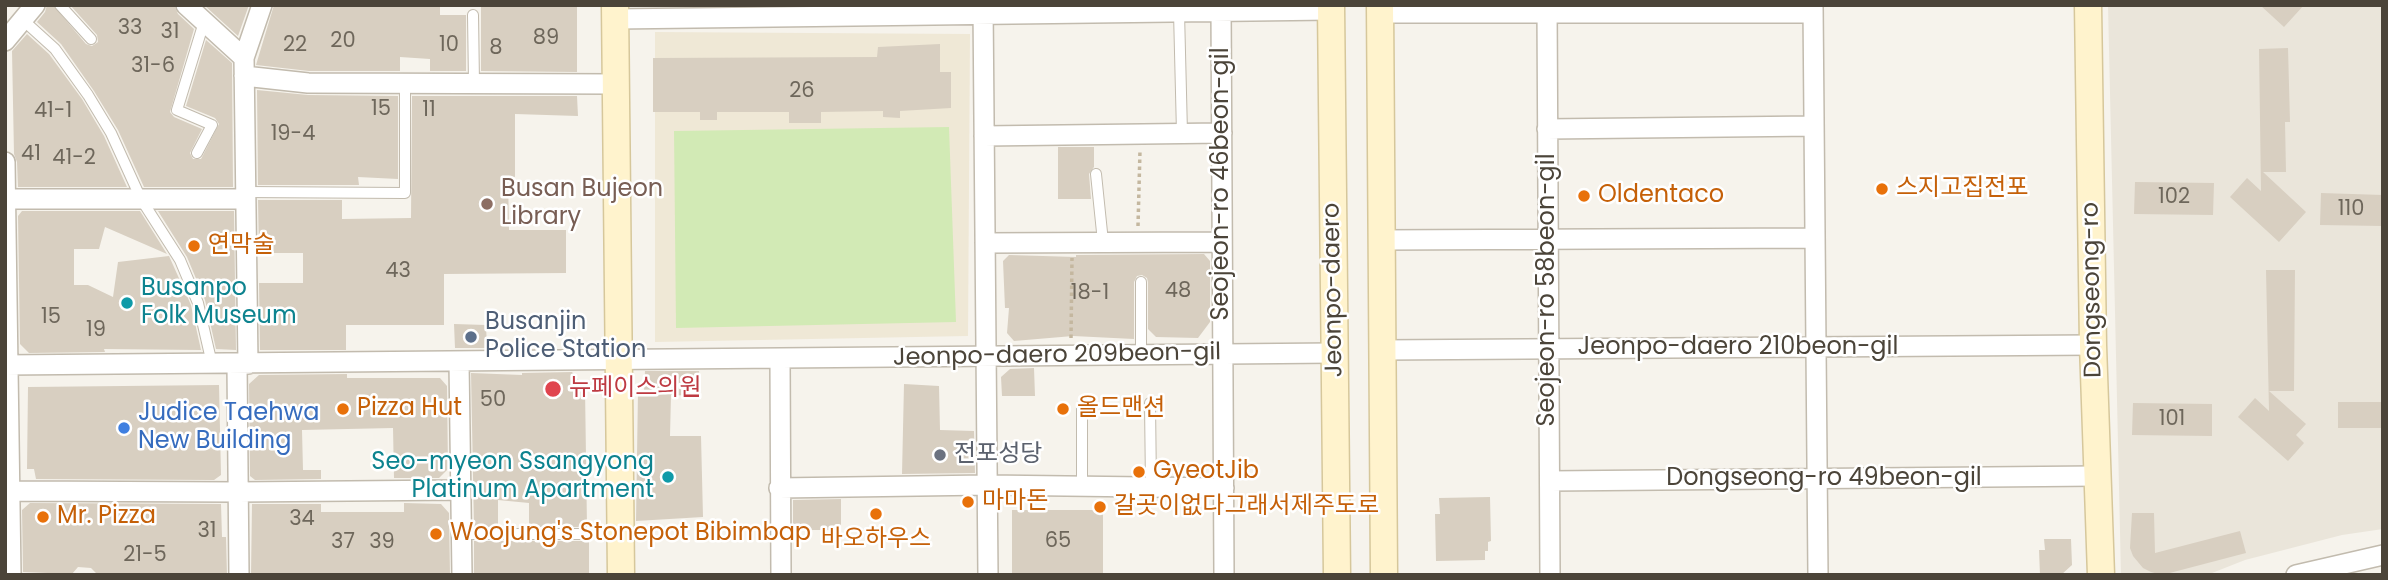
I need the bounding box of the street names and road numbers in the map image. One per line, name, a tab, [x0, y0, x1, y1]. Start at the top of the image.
street label: Seojeon-ro 46beon-gil	[1208, 47, 1236, 321]
street label: Seojeon-ro 58beon-gil	[1534, 153, 1562, 427]
street label: Jeonpo-daero	[1318, 202, 1350, 378]
street label: Dongseong-ro	[2077, 202, 2109, 378]
street label: Jeonpo-daero 210beon-gil	[1578, 334, 1898, 362]
street label: Jeonpo-daero 209beon-gil	[893, 339, 1221, 373]
street label: Dongseong-ro 49beon-gil	[1666, 465, 1982, 493]

